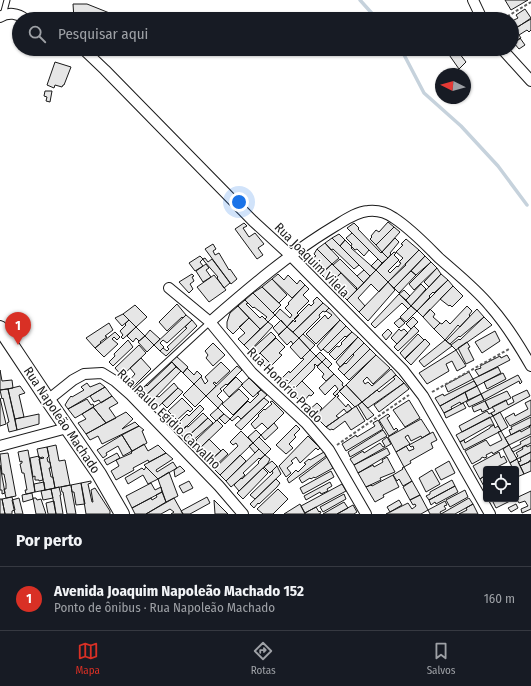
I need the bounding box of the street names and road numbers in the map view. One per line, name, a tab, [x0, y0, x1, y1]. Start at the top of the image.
street label: Rua Joaquim Vilela	[272, 220, 352, 300]
street label: Rua Honório Prado	[244, 344, 326, 426]
street label: Rua Napoleão Machado	[21, 364, 103, 476]
street label: Rua Paulo Egídio Carvalho	[114, 366, 224, 472]

